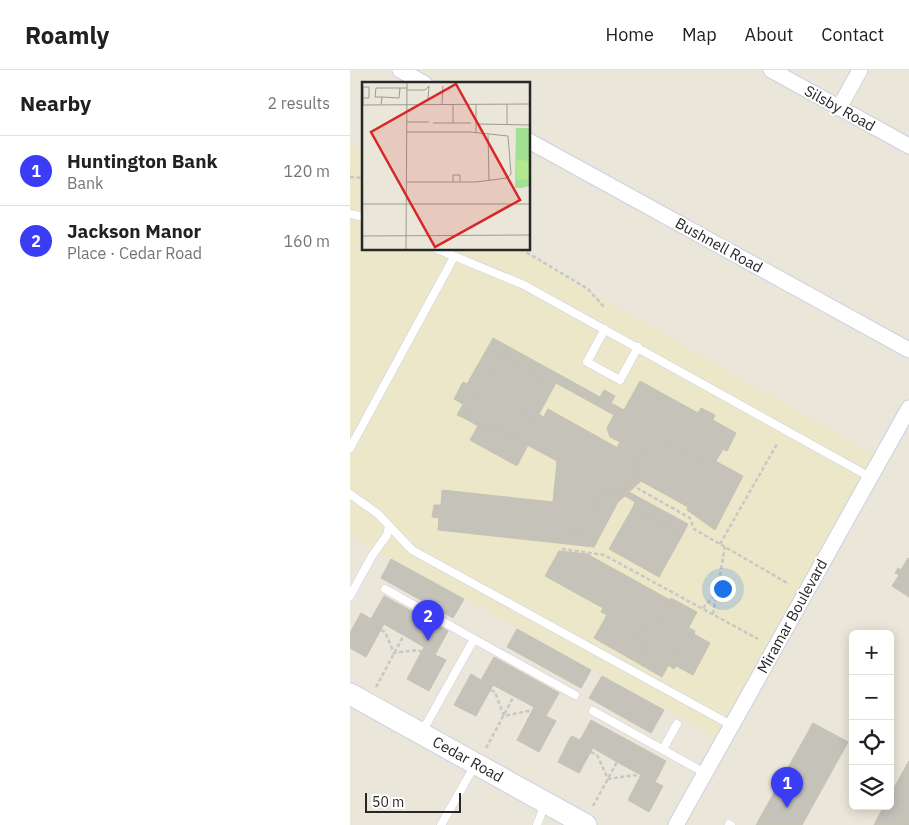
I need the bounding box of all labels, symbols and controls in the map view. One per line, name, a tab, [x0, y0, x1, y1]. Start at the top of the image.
text: Roamly	[25, 19, 109, 51]
text: Home	[606, 23, 654, 46]
text: Map	[682, 23, 717, 46]
text: About	[745, 23, 793, 46]
text: Contact	[821, 23, 884, 46]
street label: Silsby Road	[801, 81, 879, 135]
inset map	[362, 82, 530, 250]
text: Nearby	[20, 89, 91, 117]
text: 2 results	[267, 93, 330, 113]
text: Huntington Bank	[67, 149, 217, 173]
text: 1	[31, 161, 41, 181]
text: 120 m	[283, 161, 330, 181]
text: Bank	[67, 173, 104, 193]
street label: Bushnell Road	[672, 213, 766, 277]
text: Jackson Manor	[67, 219, 201, 243]
text: 2	[31, 231, 41, 251]
text: 160 m	[283, 231, 330, 251]
text: Place · Cedar Road	[67, 243, 202, 263]
street label: Miramar Boulevard	[753, 555, 831, 677]
your location	[710, 576, 736, 602]
pin: 2	[412, 600, 444, 641]
map controls	[849, 630, 894, 810]
button: +	[849, 630, 894, 675]
button: −	[849, 675, 894, 720]
button: locate	[849, 720, 894, 765]
street label: Cedar Road	[429, 732, 507, 786]
button: layers	[849, 765, 894, 810]
pin: 1	[771, 767, 803, 808]
scale bar	[365, 790, 461, 813]
text: 50 m	[372, 793, 404, 811]

